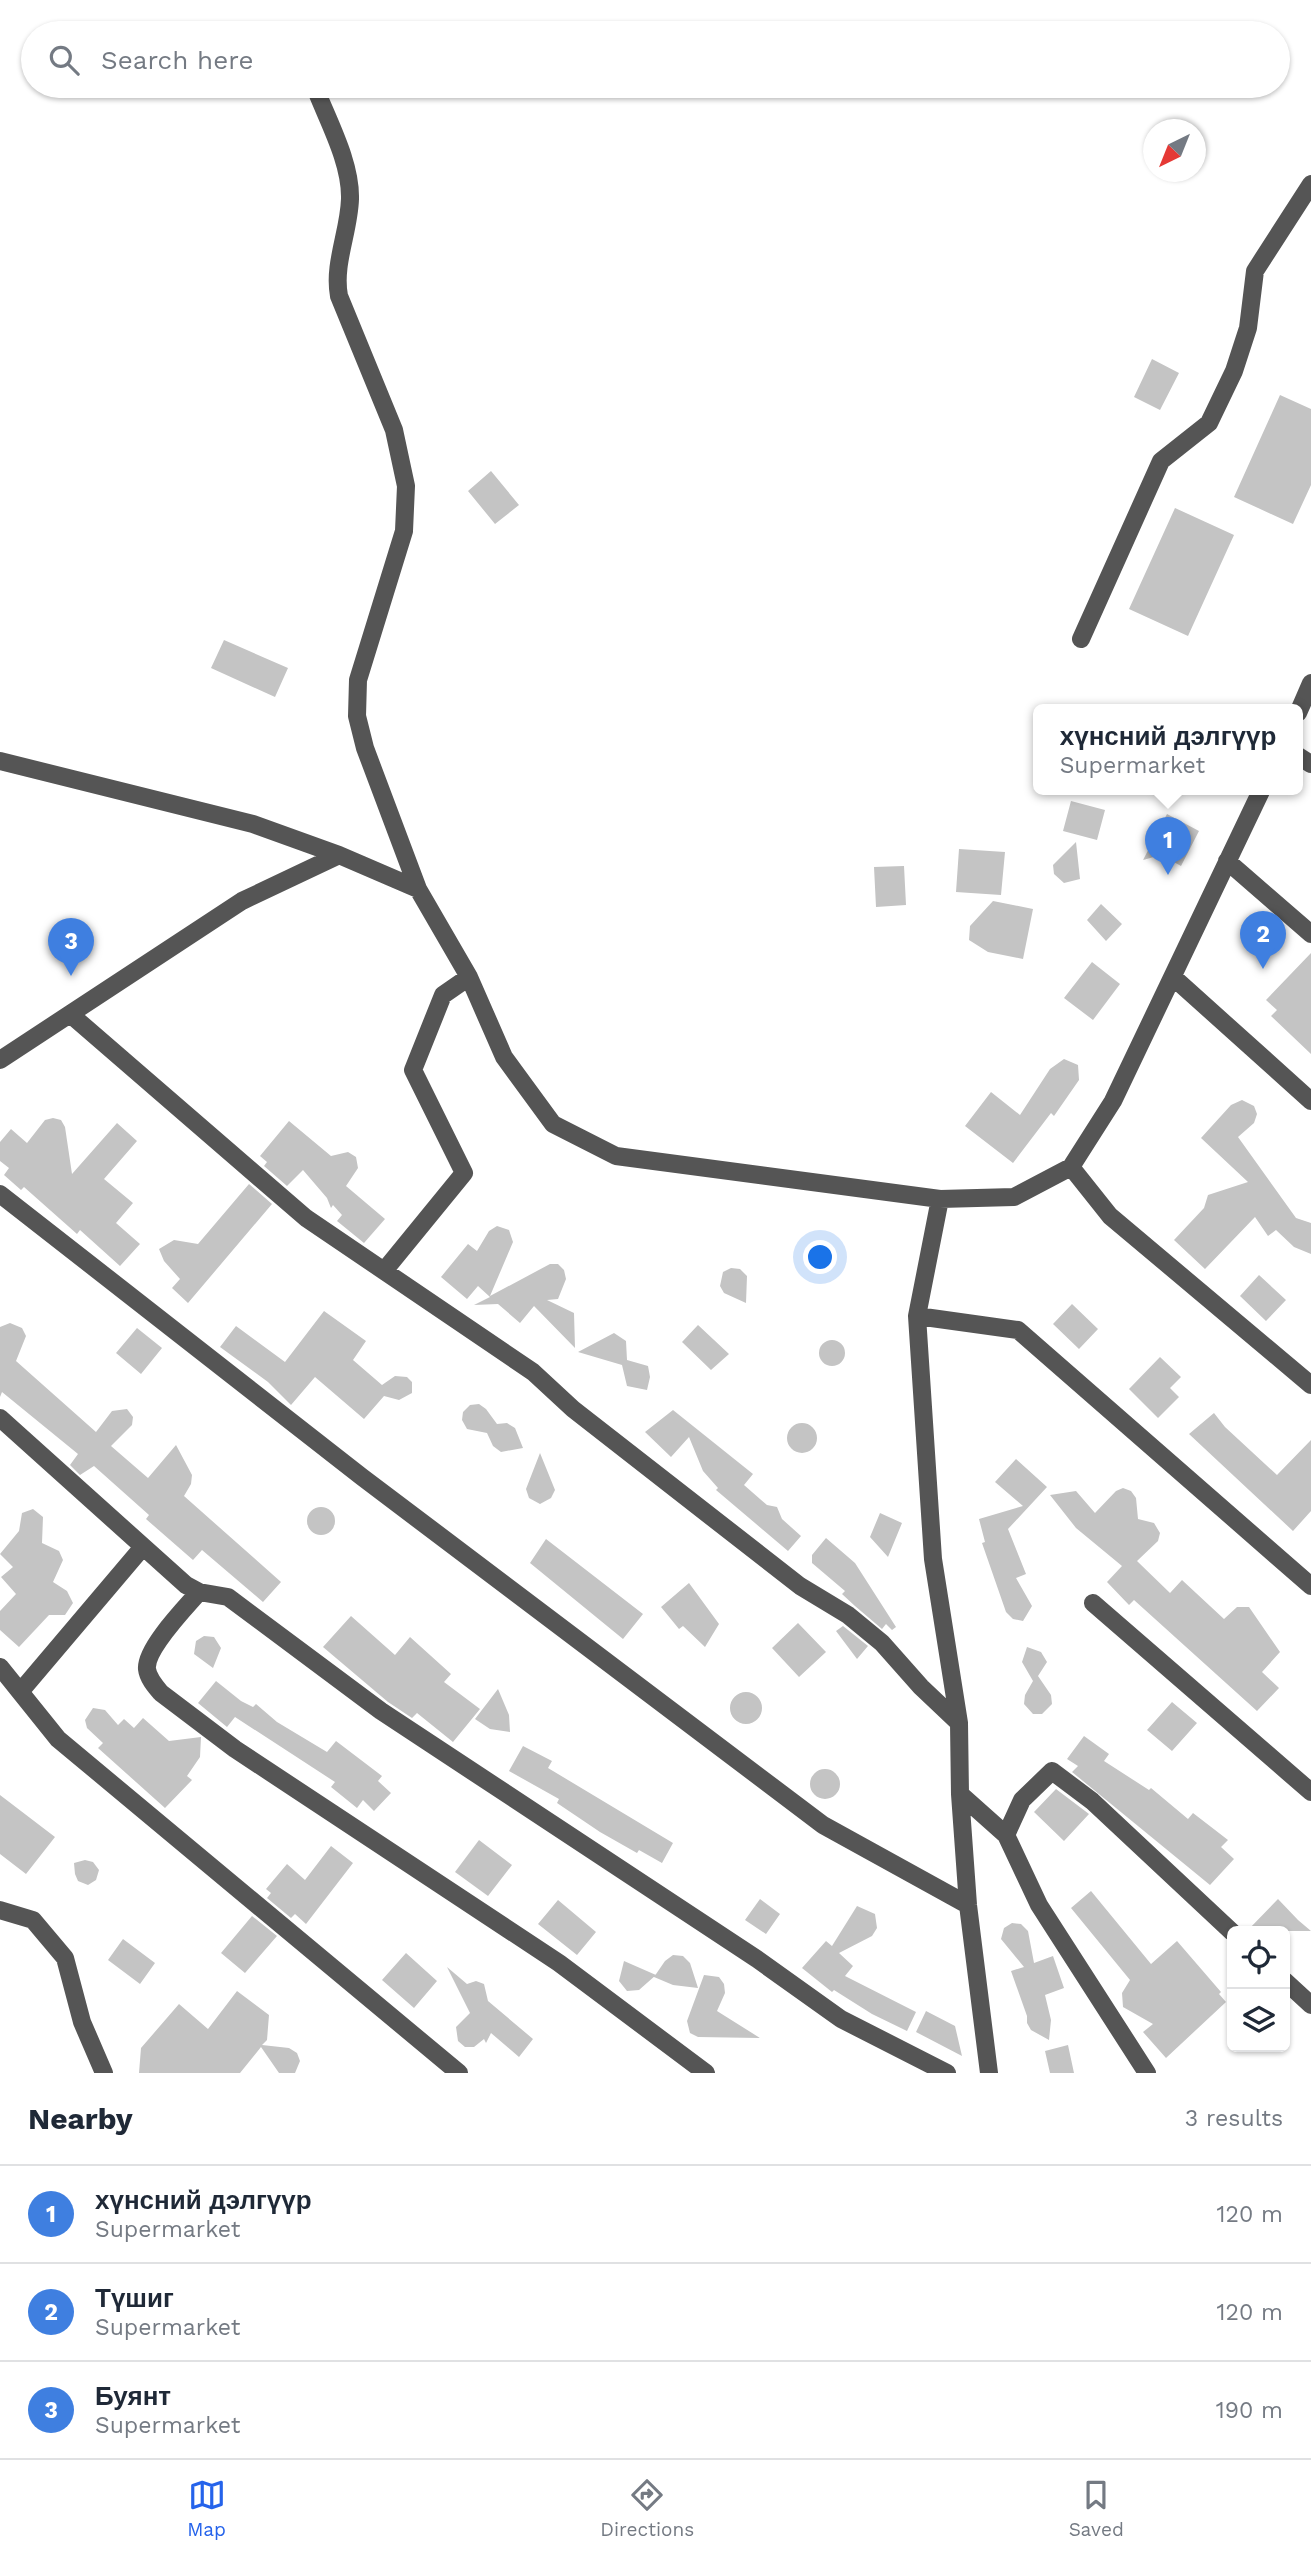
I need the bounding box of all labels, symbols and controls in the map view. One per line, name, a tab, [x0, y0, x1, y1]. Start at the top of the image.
search box	[21, 21, 1290, 98]
icon: search	[45, 41, 83, 79]
text: Search here	[101, 45, 253, 75]
north arrow	[1143, 119, 1206, 182]
popup	[1033, 704, 1303, 795]
text: хүнсний дэлгүүр	[1060, 721, 1276, 751]
text: Supermarket	[1060, 752, 1205, 779]
pin: 1	[1145, 817, 1191, 875]
pin: 2	[1240, 911, 1286, 969]
pin: 3	[48, 918, 94, 976]
your location	[803, 1240, 837, 1274]
map controls	[1227, 1926, 1290, 2052]
button: locate	[1227, 1926, 1290, 1989]
button: layers	[1227, 1989, 1290, 2052]
text: Nearby	[28, 2101, 133, 2136]
text: 3 results	[1185, 2105, 1283, 2132]
text: хүнсний дэлгүүр	[95, 2185, 312, 2215]
text: 1	[46, 2201, 56, 2228]
text: 120 m	[1217, 2201, 1283, 2228]
text: Supermarket	[95, 2216, 240, 2243]
text: Түшиг	[95, 2283, 174, 2313]
text: 2	[44, 2299, 58, 2326]
text: 120 m	[1217, 2299, 1283, 2326]
text: Supermarket	[95, 2314, 240, 2341]
text: Буянт	[95, 2381, 171, 2411]
text: 3	[44, 2397, 58, 2424]
text: 190 m	[1216, 2397, 1283, 2424]
text: Supermarket	[95, 2412, 240, 2439]
tab: Map	[187, 2476, 226, 2541]
tab: Directions	[600, 2476, 694, 2541]
tab: Saved	[1069, 2476, 1124, 2541]

